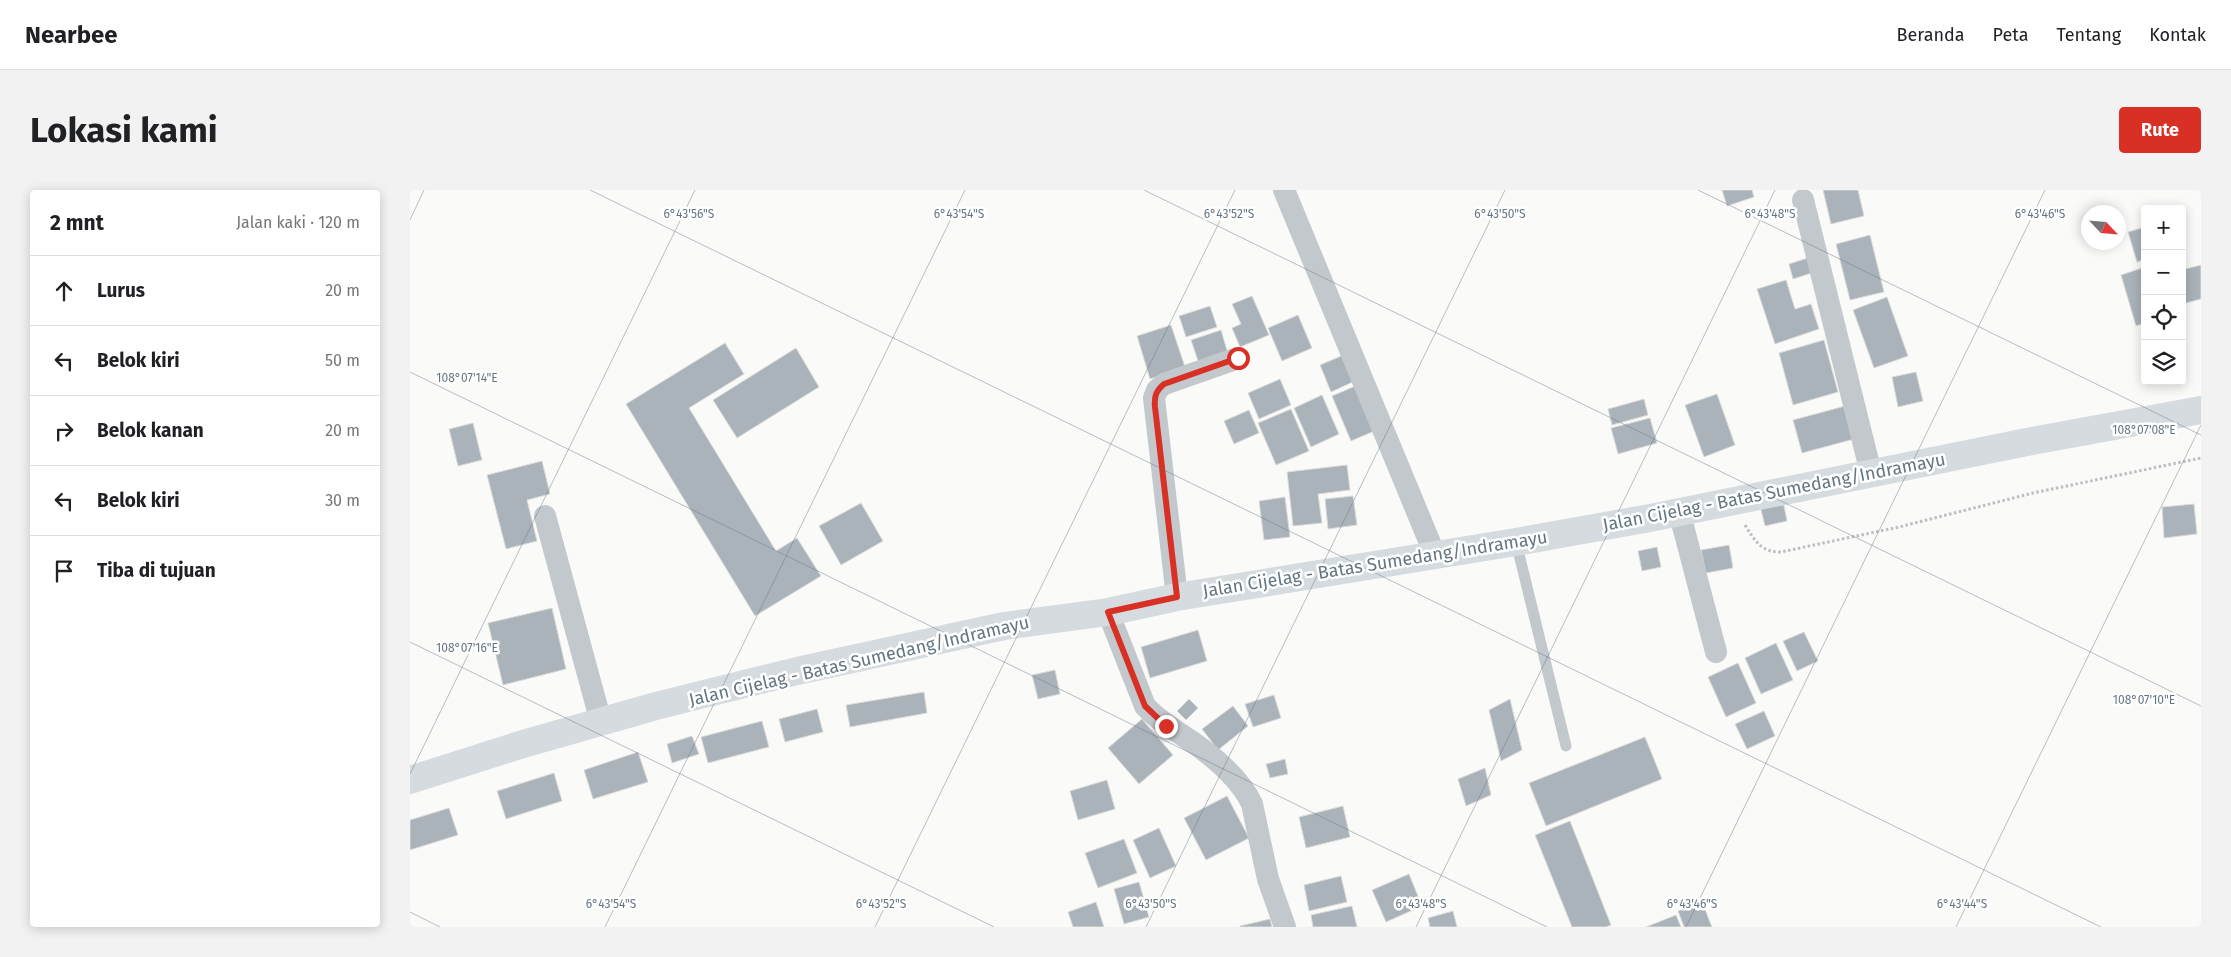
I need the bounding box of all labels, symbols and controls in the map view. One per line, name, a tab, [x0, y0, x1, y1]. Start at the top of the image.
text: Nearbee	[25, 21, 118, 49]
text: Beranda	[1897, 24, 1965, 46]
text: Peta	[1993, 24, 2028, 46]
text: Tentang	[2056, 24, 2121, 46]
text: Kontak	[2149, 24, 2206, 46]
button: Rute	[2119, 107, 2201, 153]
text: Lokasi kami	[30, 109, 218, 151]
north arrow	[2081, 205, 2126, 250]
map controls	[2141, 205, 2186, 385]
button: +	[2141, 205, 2186, 250]
text: 6°43'56"S	[664, 207, 715, 221]
text: 6°43'54"S	[934, 207, 985, 221]
text: 6°43'52"S	[1204, 207, 1255, 221]
text: 6°43'50"S	[1474, 207, 1526, 221]
text: 6°43'48"S	[1744, 207, 1796, 221]
text: 6°43'46"S	[2015, 207, 2066, 221]
text: 2 mnt	[50, 210, 104, 236]
text: Jalan kaki · 120 m	[236, 213, 360, 232]
button: −	[2141, 250, 2186, 295]
icon: ahead	[50, 277, 78, 305]
text: Lurus	[97, 279, 145, 302]
text: 20 m	[325, 281, 360, 300]
button: locate	[2141, 295, 2186, 340]
button: layers	[2141, 340, 2186, 385]
icon: left	[50, 347, 78, 375]
route start	[1227, 347, 1250, 370]
text: Belok kiri	[97, 349, 180, 372]
text: 50 m	[325, 351, 360, 370]
text: 108°07'14"E	[436, 371, 498, 385]
icon: right	[50, 417, 78, 445]
text: Belok kanan	[97, 419, 204, 442]
text: 20 m	[325, 421, 360, 440]
text: 108°07'08"E	[2112, 423, 2176, 437]
street label: Jalan Cijelag - Batas Sumedang/Indramayu	[1601, 448, 1947, 536]
icon: left	[50, 487, 78, 515]
text: Belok kiri	[97, 489, 180, 512]
text: 30 m	[325, 491, 360, 510]
street label: Jalan Cijelag - Batas Sumedang/Indramayu	[1201, 526, 1549, 602]
icon: arrive	[50, 557, 78, 585]
text: Tiba di tujuan	[97, 559, 216, 582]
street label: Jalan Cijelag - Batas Sumedang/Indramayu	[687, 611, 1031, 711]
text: 108°07'16"E	[436, 641, 498, 655]
text: 108°07'10"E	[2113, 693, 2175, 707]
route end	[1155, 715, 1178, 738]
text: 6°43'54"S	[586, 897, 637, 911]
text: 6°43'52"S	[856, 897, 907, 911]
text: 6°43'50"S	[1125, 897, 1177, 911]
text: 6°43'48"S	[1395, 897, 1447, 911]
text: 6°43'46"S	[1667, 897, 1718, 911]
text: 6°43'44"S	[1937, 897, 1988, 911]

